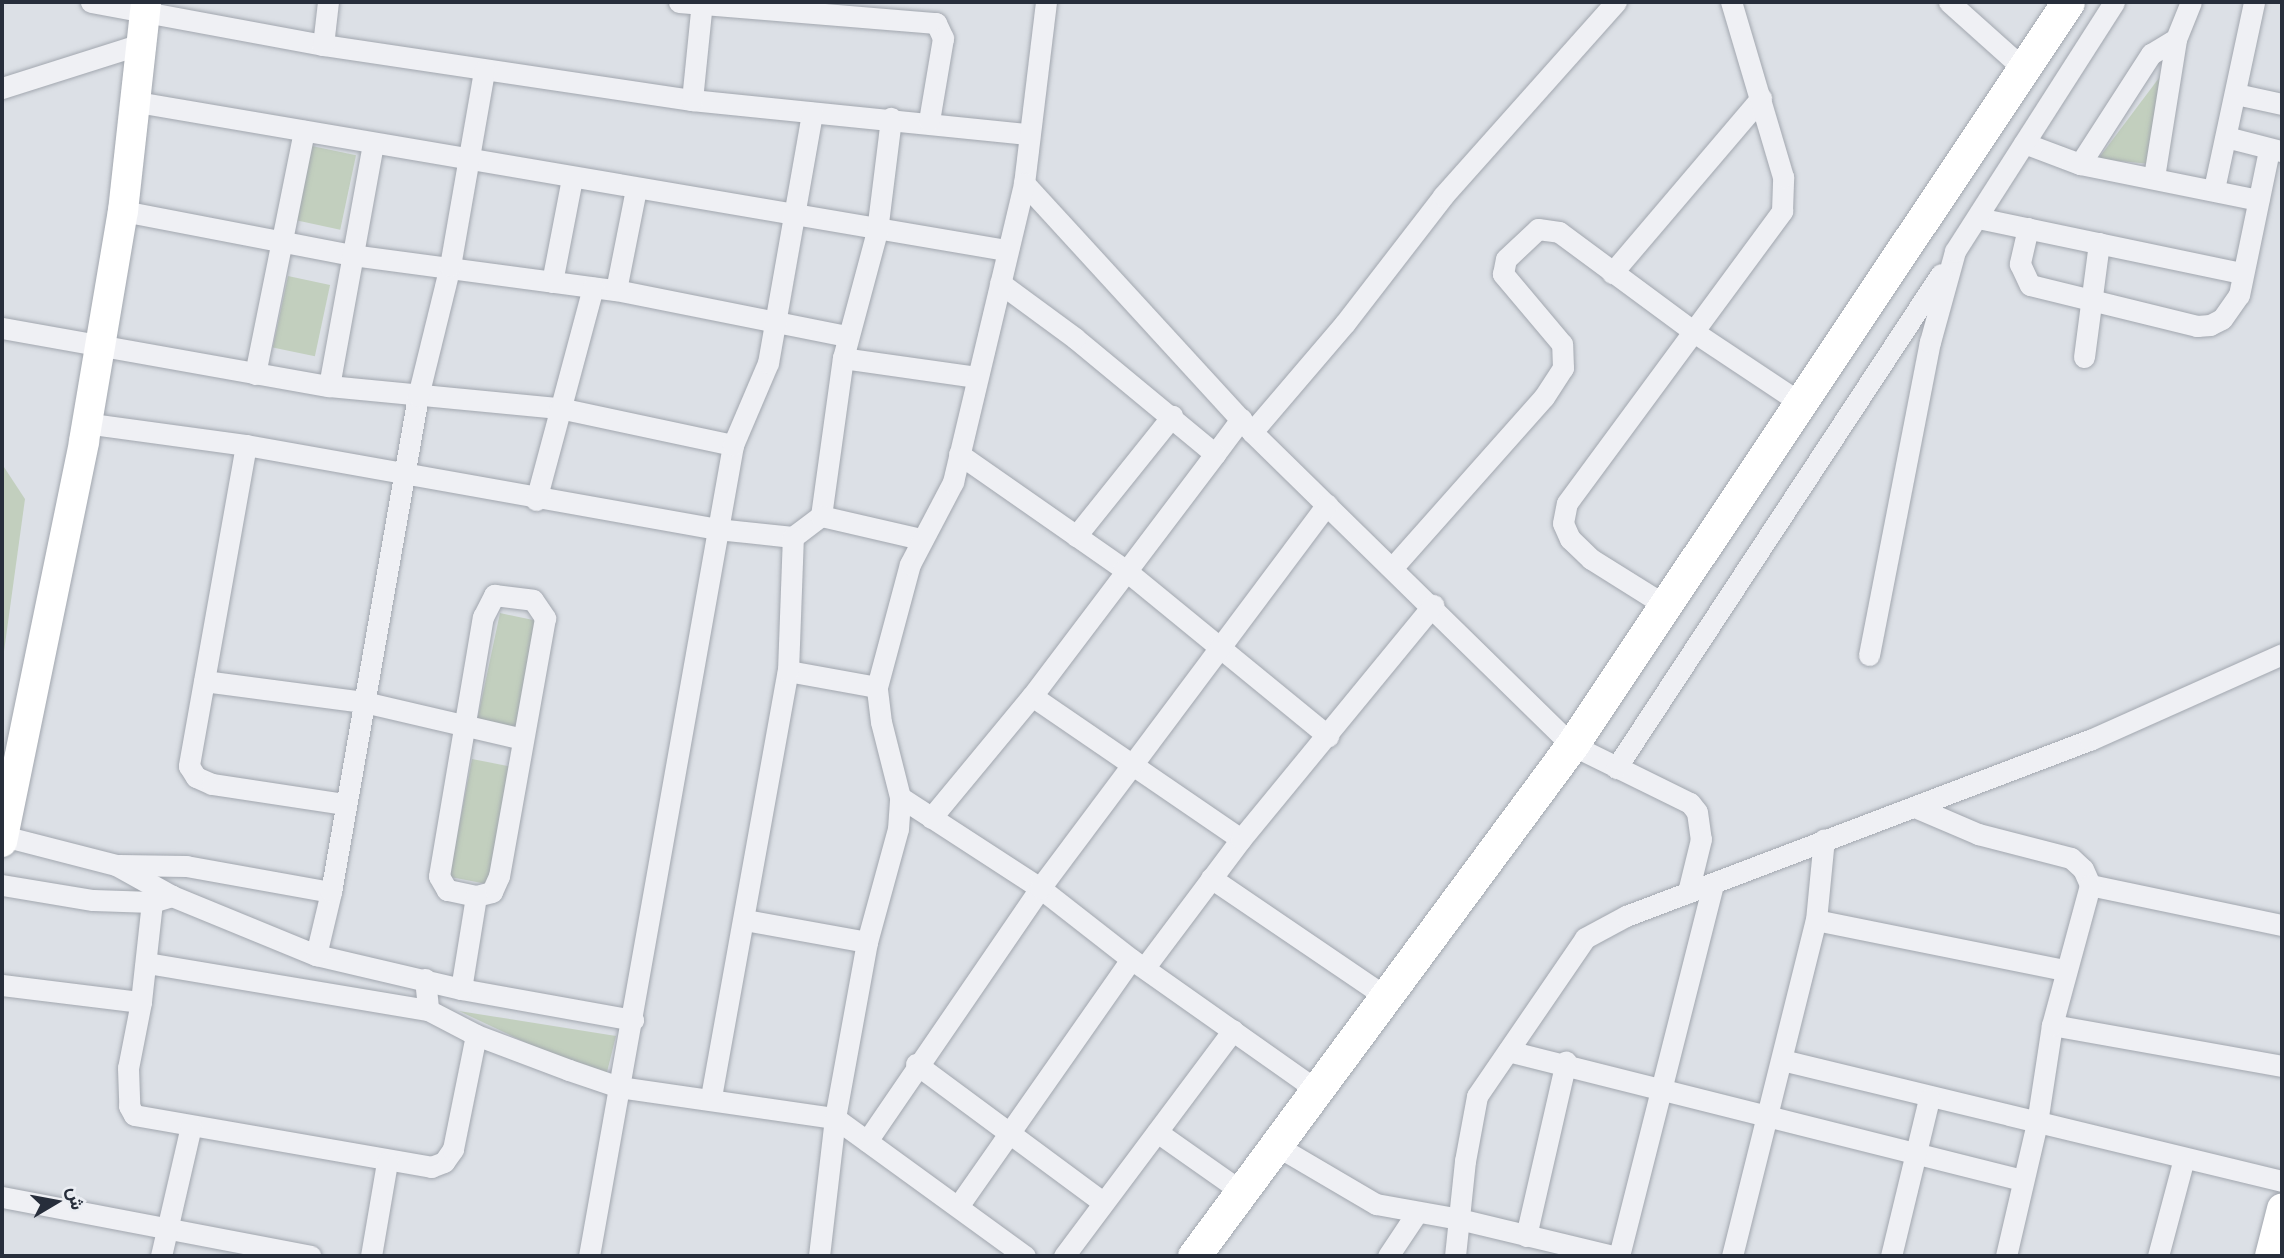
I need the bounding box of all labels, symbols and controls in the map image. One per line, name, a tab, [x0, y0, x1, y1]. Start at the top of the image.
north arrow	[21, 1167, 91, 1237]
text: ش	[63, 1185, 90, 1212]

